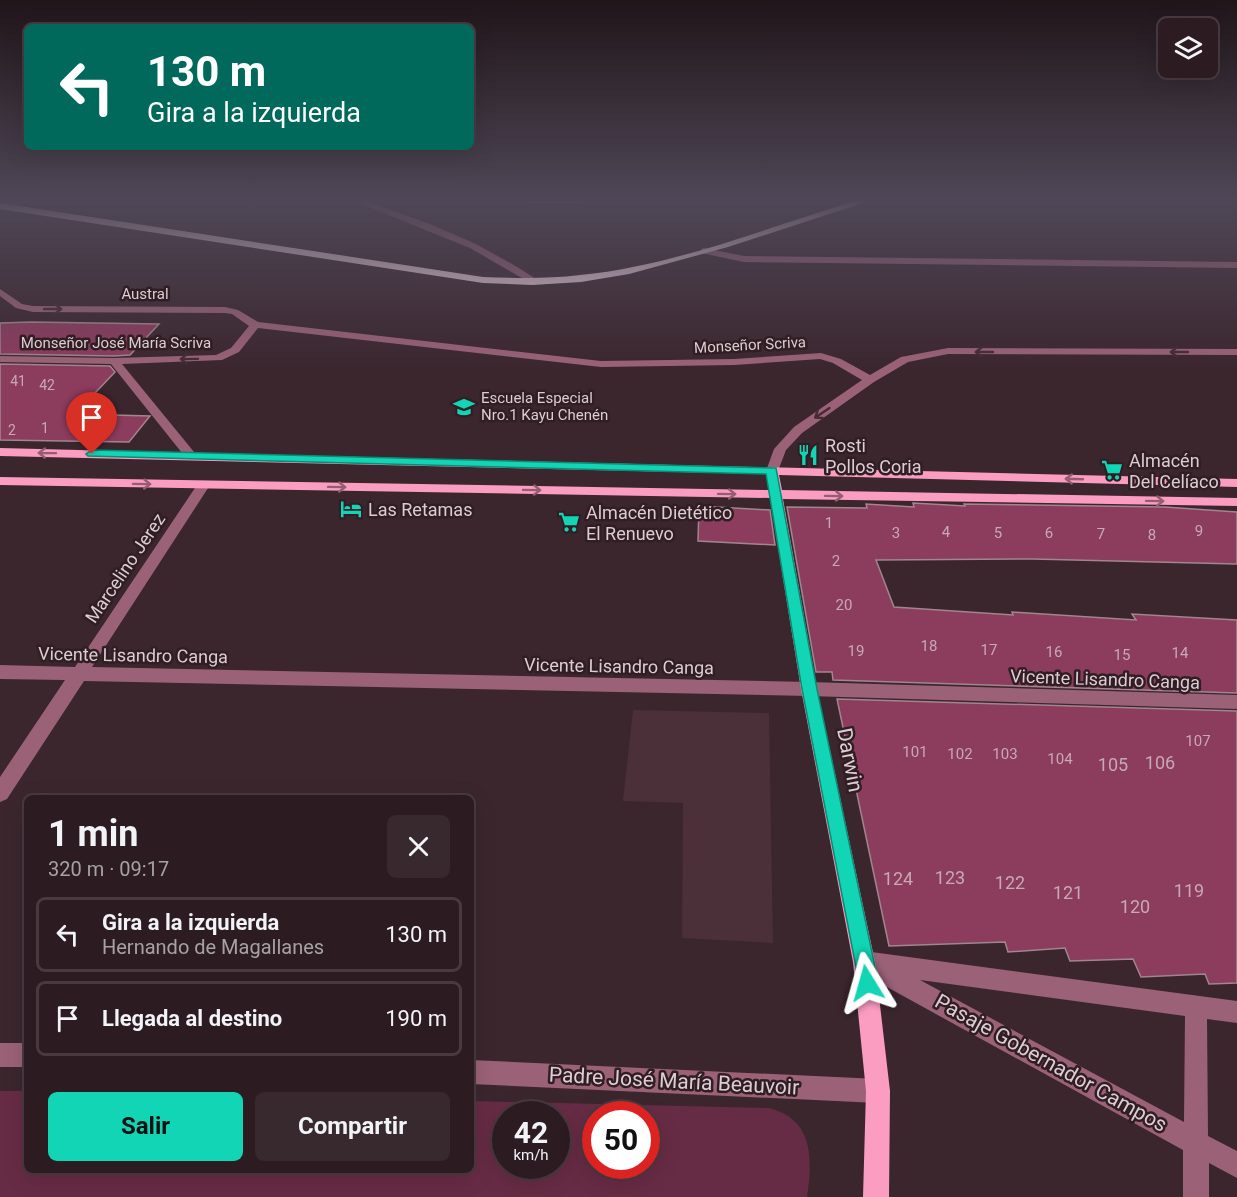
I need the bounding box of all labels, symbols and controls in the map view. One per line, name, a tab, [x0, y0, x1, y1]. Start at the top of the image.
map controls	[1158, 18, 1218, 78]
button: layers	[1158, 18, 1218, 78]
text: 130 m	[147, 47, 266, 96]
icon: left	[48, 48, 126, 126]
text: Gira a la izquierda	[147, 97, 361, 129]
street label: Austral	[121, 285, 169, 303]
one-way arrow	[43, 303, 63, 315]
street label: Monseñor Scriva	[694, 333, 806, 357]
street label: Monseñor José María Scriva	[21, 334, 211, 352]
one-way arrow	[974, 346, 994, 358]
one-way arrow	[1169, 346, 1189, 358]
one-way arrow	[180, 353, 200, 365]
house number: 41	[10, 373, 26, 389]
house number: 42	[39, 377, 55, 393]
place label: Escuela Especial Nro.1 Kayu Chenén	[481, 389, 608, 424]
pin	[66, 392, 117, 454]
school or university icon: Escuela Especial Nro.1 Kayu Chenén	[452, 395, 476, 419]
icon: arrive	[75, 401, 108, 434]
one-way arrow	[814, 407, 830, 419]
house number: 1	[41, 420, 49, 436]
house number: 2	[8, 422, 16, 438]
place label: Rosti Pollos Coria	[825, 435, 922, 477]
restaurant icon: Rosti Pollos Coria	[796, 443, 820, 467]
one-way arrow	[38, 447, 58, 459]
place label: Almacén Del Celíaco	[1129, 450, 1219, 492]
supermarket icon: Almacén Del Celíaco	[1100, 458, 1124, 482]
one-way arrow	[1064, 473, 1084, 485]
one-way arrow	[132, 478, 152, 489]
one-way arrow	[327, 481, 347, 493]
one-way arrow	[522, 485, 542, 496]
one-way arrow	[717, 488, 737, 500]
one-way arrow	[823, 490, 843, 502]
one-way arrow	[1144, 495, 1164, 507]
hotel icon: Las Retamas	[339, 497, 363, 521]
place label: Las Retamas	[368, 499, 472, 520]
place label: Almacén Dietético El Renuevo	[586, 502, 732, 544]
street label: Marcelino Jerez	[81, 509, 169, 627]
supermarket icon: Almacén Dietético El Renuevo	[557, 510, 581, 534]
house number: 1	[825, 514, 833, 532]
house number: 9	[1195, 522, 1203, 540]
house number: 4	[942, 523, 951, 541]
house number: 3	[892, 524, 900, 542]
house number: 5	[994, 524, 1002, 542]
house number: 6	[1045, 524, 1053, 542]
house number: 7	[1097, 525, 1105, 543]
house number: 8	[1148, 526, 1156, 544]
house number: 2	[832, 552, 840, 570]
house number: 20	[836, 596, 852, 614]
house number: 18	[921, 637, 937, 655]
house number: 17	[981, 641, 997, 659]
house number: 19	[848, 642, 864, 660]
street label: Vicente Lisandro Canga	[38, 643, 228, 667]
house number: 16	[1046, 643, 1062, 661]
house number: 14	[1172, 644, 1189, 662]
house number: 15	[1114, 646, 1130, 664]
street label: Vicente Lisandro Canga	[524, 654, 714, 678]
street label: Vicente Lisandro Canga	[1010, 665, 1200, 693]
street label: Darwin	[832, 726, 868, 794]
house number: 107	[1185, 732, 1211, 750]
house number: 101	[902, 743, 928, 761]
house number: 102	[947, 745, 973, 763]
house number: 103	[992, 745, 1018, 763]
house number: 104	[1047, 750, 1073, 768]
house number: 106	[1145, 752, 1175, 773]
house number: 105	[1098, 754, 1128, 775]
text: 1 min	[48, 813, 139, 855]
button: close	[387, 815, 450, 878]
text: 320 m · 09:17	[48, 857, 169, 881]
house number: 123	[935, 867, 965, 888]
house number: 124	[883, 868, 913, 889]
house number: 122	[995, 872, 1025, 893]
house number: 119	[1174, 880, 1204, 901]
house number: 121	[1053, 882, 1083, 903]
house number: 120	[1120, 896, 1150, 917]
text: Gira a la izquierda	[102, 910, 279, 935]
icon: left	[51, 918, 84, 951]
text: 130 m	[385, 922, 447, 947]
text: Hernando de Magallanes	[102, 935, 324, 959]
position arrow	[835, 951, 899, 1015]
street label: Pasaje Gobernador Campos	[931, 989, 1171, 1137]
icon: arrive	[51, 1002, 84, 1035]
text: Llegada al destino	[102, 1006, 282, 1031]
text: 190 m	[385, 1006, 447, 1031]
street label: Padre José María Beauvoir	[548, 1062, 800, 1100]
button: Salir	[48, 1092, 243, 1161]
button: Compartir	[255, 1092, 450, 1161]
speed limit sign: 50	[582, 1101, 660, 1179]
text: 42	[514, 1115, 548, 1150]
text: km/h	[513, 1146, 549, 1164]

